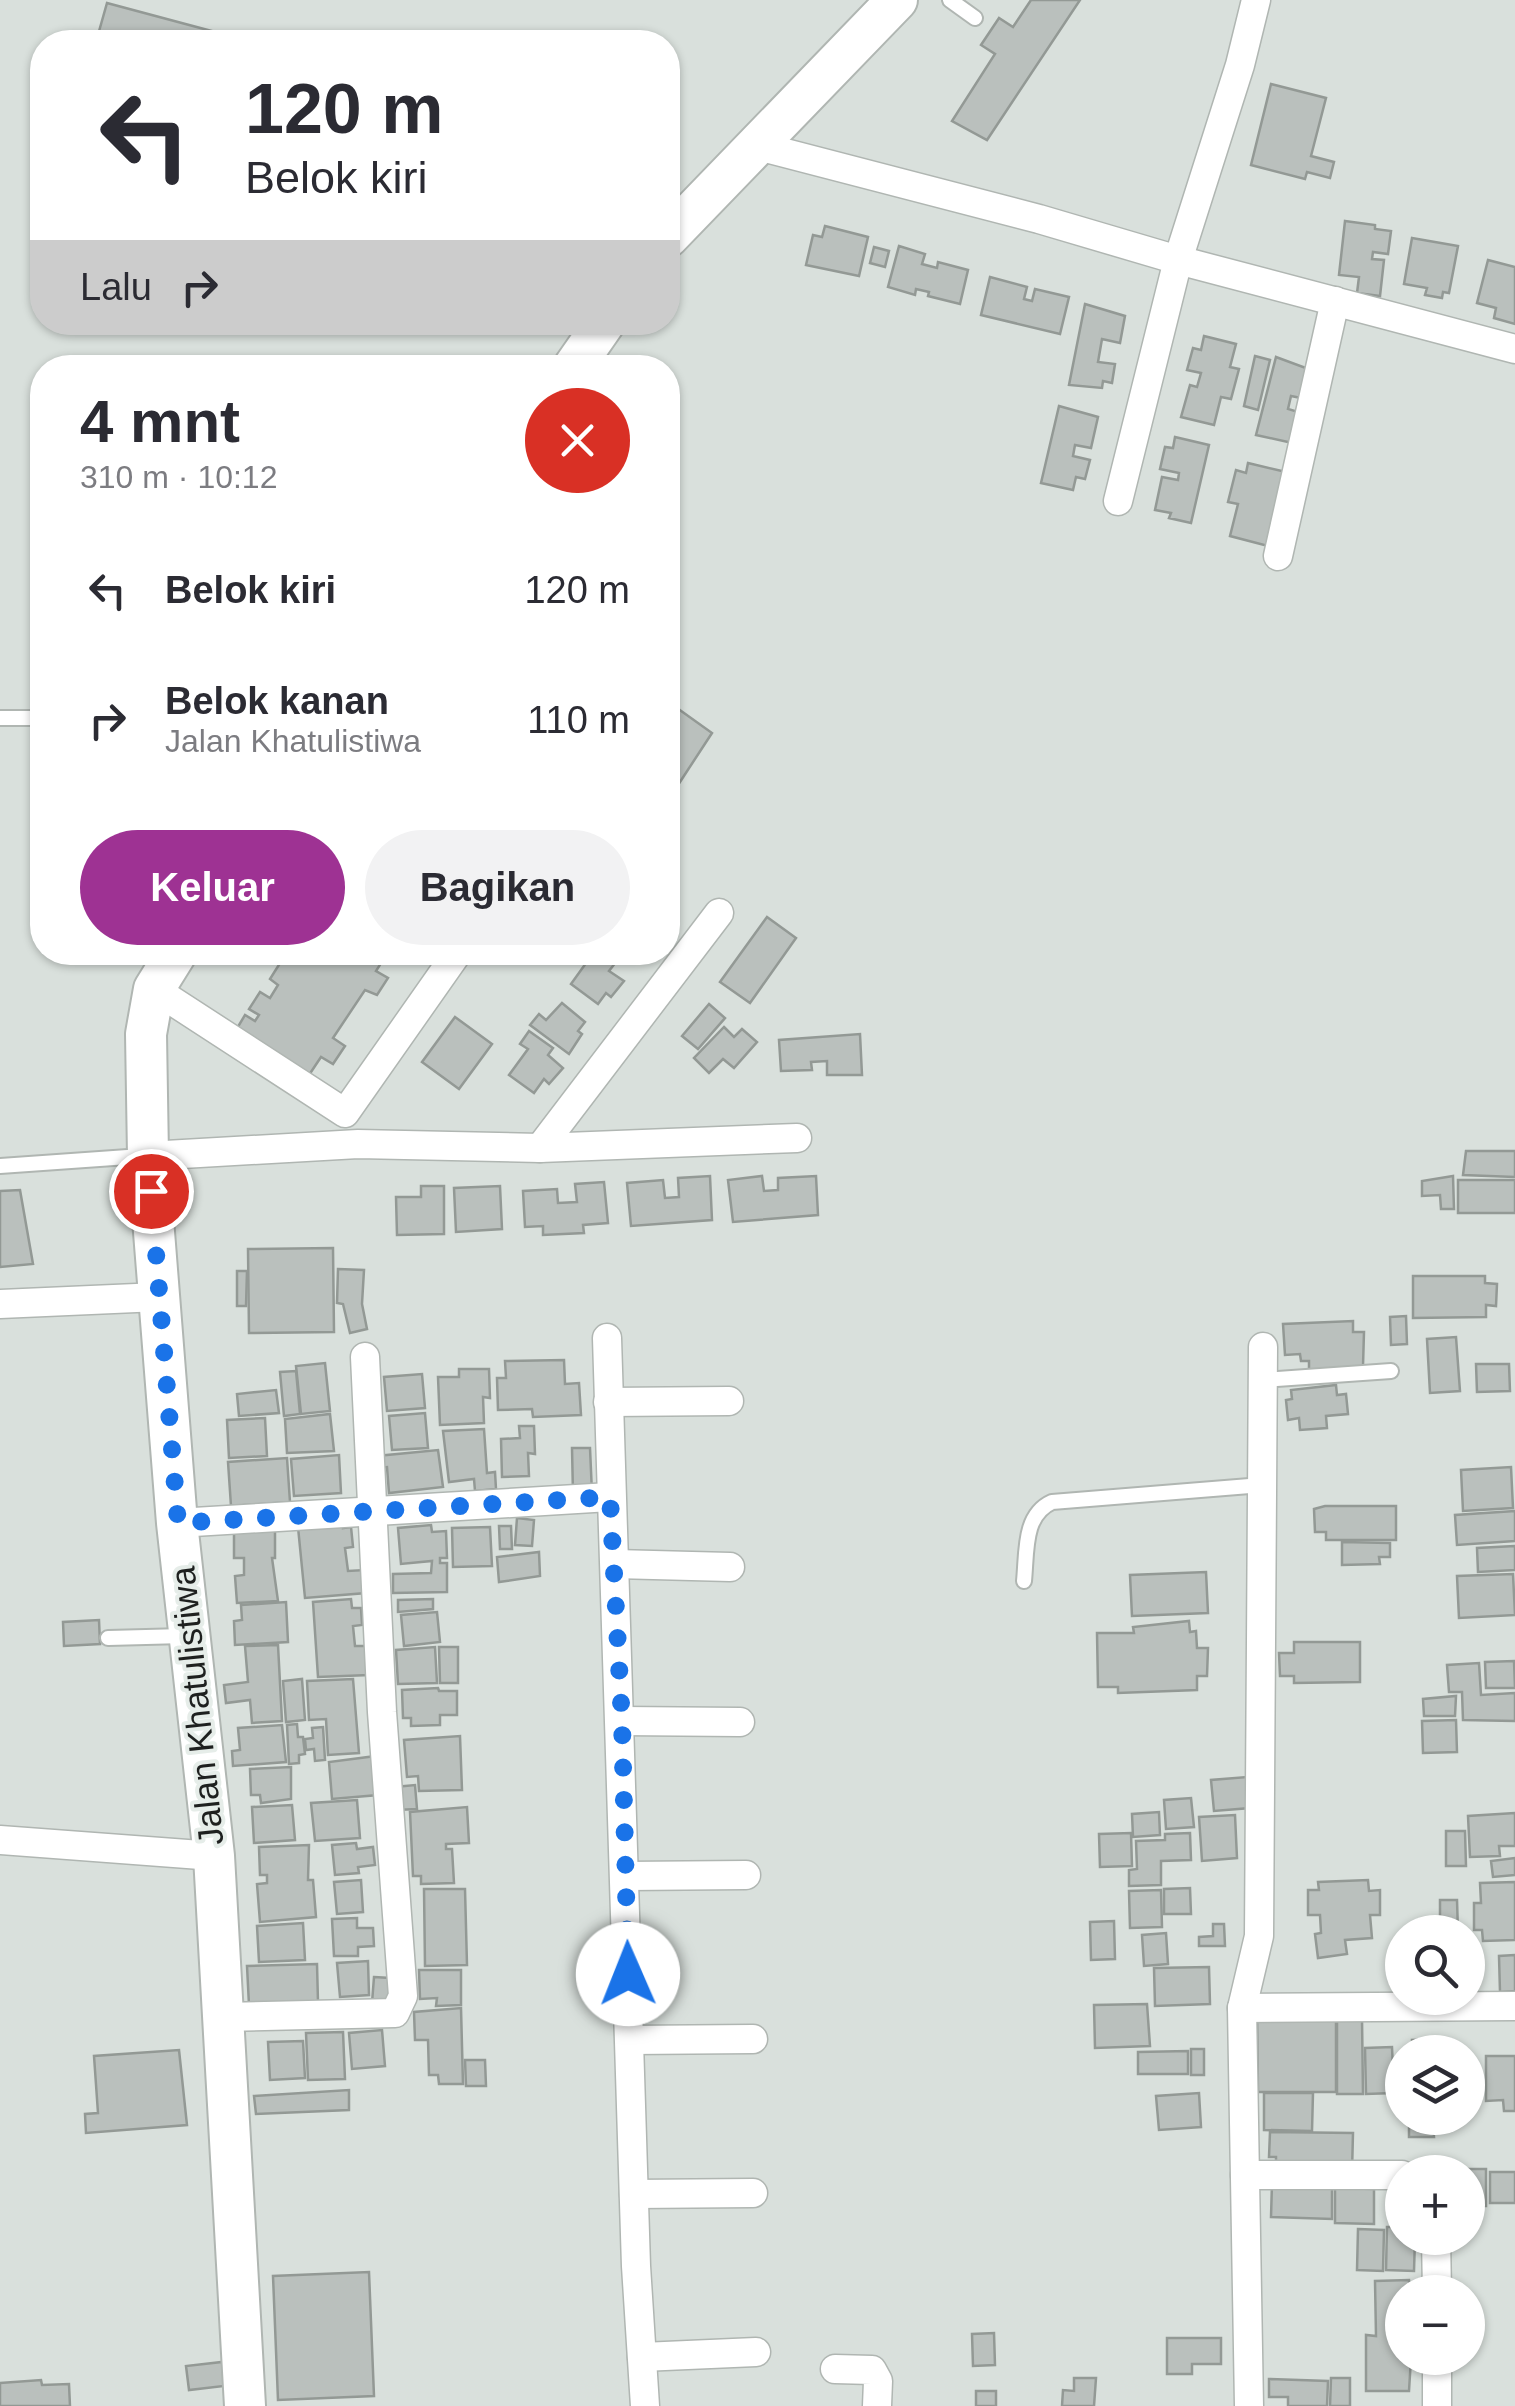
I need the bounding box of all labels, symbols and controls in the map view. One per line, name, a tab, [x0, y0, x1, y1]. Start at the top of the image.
icon: left	[80, 70, 210, 200]
text: 120 m	[245, 70, 443, 148]
text: Belok kiri	[245, 152, 428, 203]
icon: right	[172, 260, 227, 315]
text: Lalu	[80, 266, 152, 308]
text: 4 mnt	[80, 388, 240, 455]
button: close	[525, 388, 630, 493]
text: 310 m · 10:12	[80, 459, 277, 495]
icon: left	[80, 563, 135, 618]
text: Belok kiri	[165, 569, 336, 611]
text: 120 m	[524, 569, 630, 611]
text: Belok kanan	[165, 680, 389, 722]
icon: right	[80, 693, 135, 748]
text: 110 m	[527, 699, 630, 741]
text: Jalan Khatulistiwa	[165, 723, 421, 759]
button: Keluar	[80, 830, 345, 945]
button: Bagikan	[365, 830, 630, 945]
pin	[109, 1149, 194, 1234]
icon: arrive	[124, 1164, 179, 1219]
street label: Jalan Khatulistiwa	[162, 1564, 231, 1847]
map controls	[1385, 1915, 1485, 2375]
button: search	[1385, 1915, 1485, 2015]
position arrow	[576, 1922, 680, 2026]
button: layers	[1385, 2035, 1485, 2135]
button: +	[1385, 2155, 1485, 2255]
button: −	[1385, 2275, 1485, 2375]

